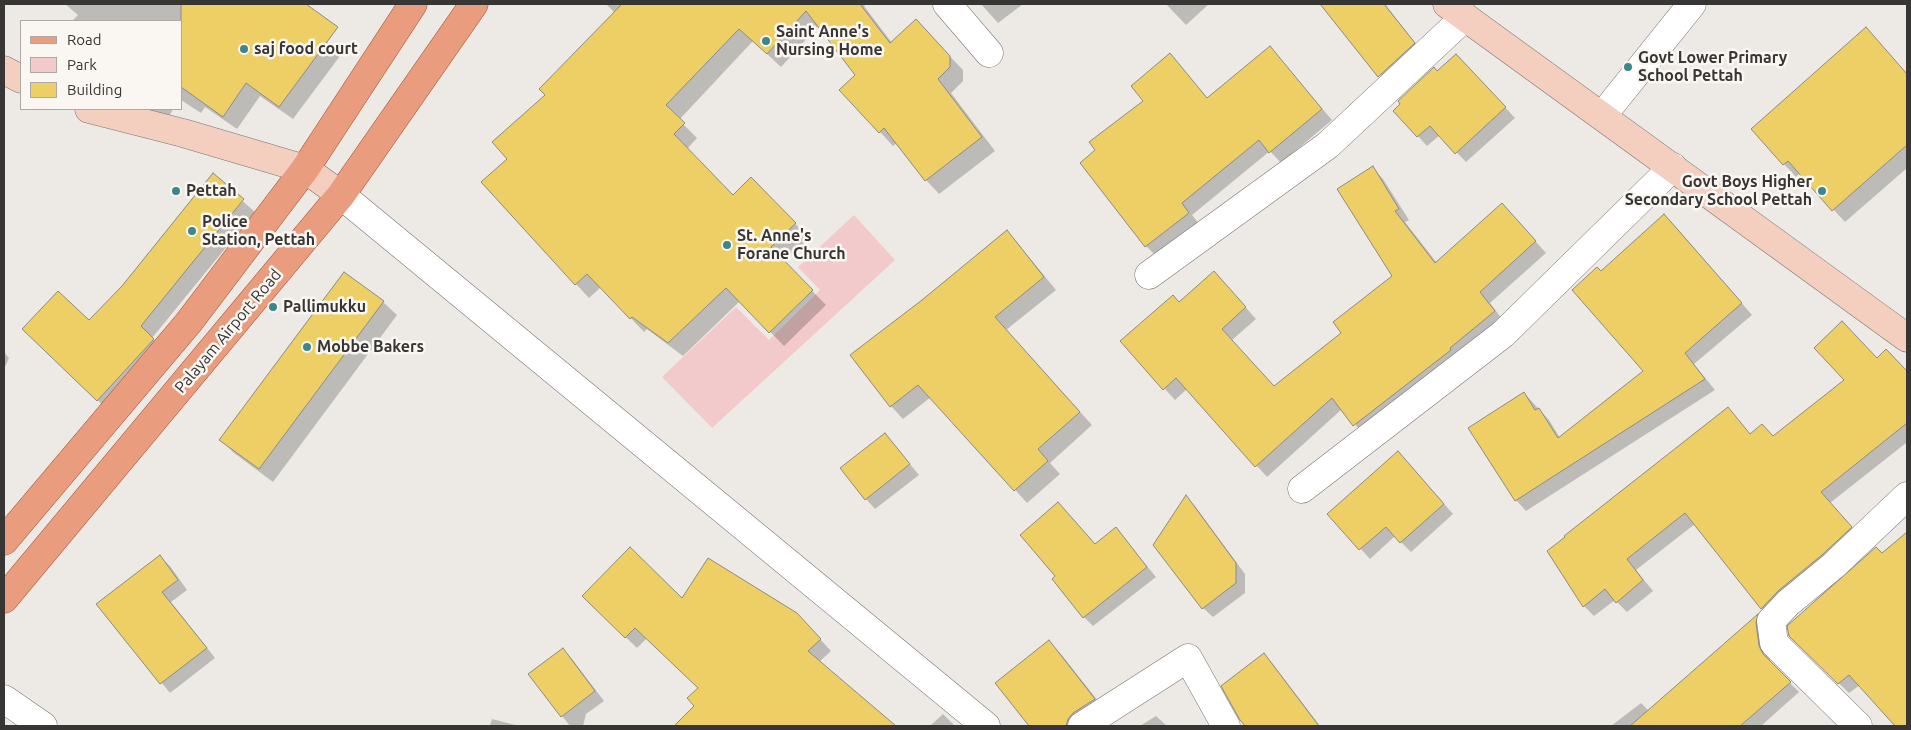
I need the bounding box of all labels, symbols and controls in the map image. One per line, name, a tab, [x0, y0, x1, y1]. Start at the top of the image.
legend	[20, 20, 182, 110]
place label: Saint Anne's Nursing Home	[776, 22, 883, 60]
text: Road	[67, 31, 102, 48]
marker: Saint Anne's Nursing Home	[760, 35, 772, 47]
place label: saj food court	[254, 39, 358, 59]
marker: saj food court	[238, 43, 250, 55]
place label: Govt Lower Primary School Pettah	[1638, 48, 1787, 86]
text: Park	[67, 56, 97, 73]
marker: Govt Lower Primary School Pettah	[1622, 61, 1634, 73]
text: Building	[67, 81, 122, 98]
place label: Govt Boys Higher Secondary School Pettah	[1625, 172, 1812, 210]
place label: Pettah	[186, 181, 237, 201]
marker: Pettah	[170, 185, 182, 197]
marker: Govt Boys Higher Secondary School Pettah	[1816, 185, 1828, 197]
place label: Police Station, Pettah	[202, 212, 315, 250]
marker: Police Station, Pettah	[186, 225, 198, 237]
place label: St. Anne's Forane Church	[737, 226, 846, 264]
marker: St. Anne's Forane Church	[721, 239, 733, 251]
street label: Palayam Airport Road	[171, 265, 285, 397]
place label: Pallimukku	[283, 297, 366, 317]
marker: Pallimukku	[267, 301, 279, 313]
place label: Mobbe Bakers	[317, 337, 424, 357]
marker: Mobbe Bakers	[301, 341, 313, 353]

